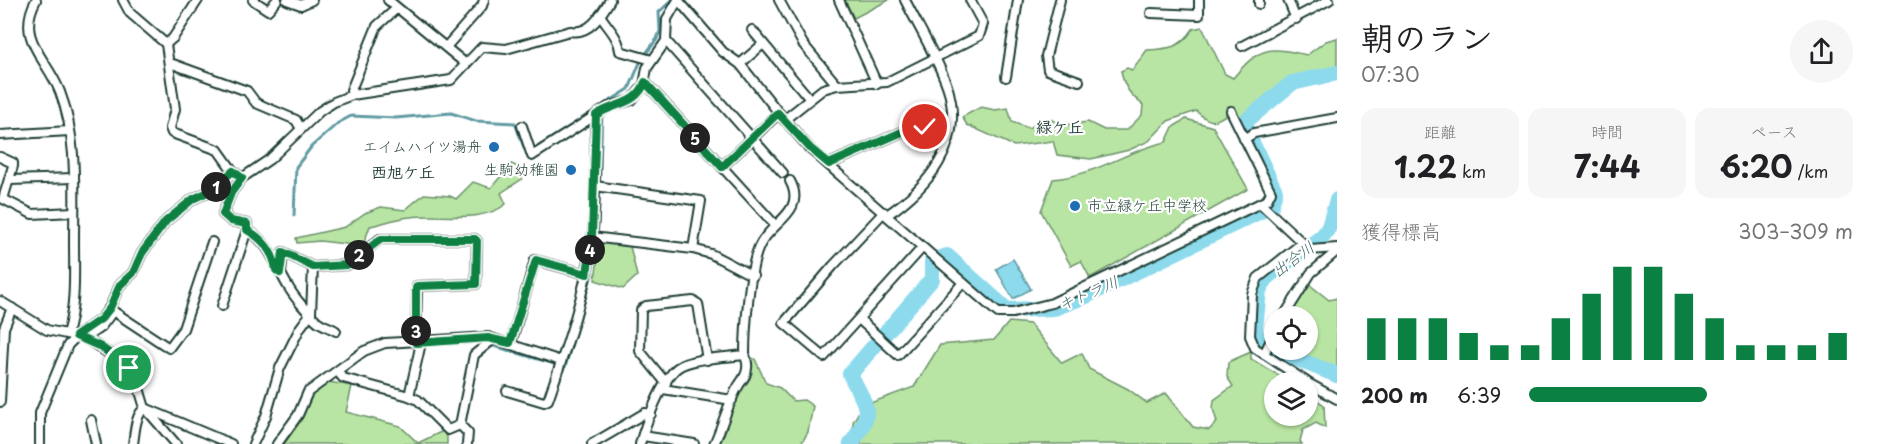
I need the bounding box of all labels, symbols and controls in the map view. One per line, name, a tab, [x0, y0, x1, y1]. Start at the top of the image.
text: 朝のラン	[1361, 11, 1493, 61]
button: share	[1790, 20, 1853, 83]
text: 07:30	[1361, 59, 1420, 89]
pin	[899, 101, 950, 152]
icon: check	[908, 110, 941, 143]
district label: 緑ケ丘	[1036, 114, 1084, 138]
text: 距離	[1424, 119, 1456, 143]
text: 時間	[1591, 119, 1623, 143]
text: ペース	[1750, 119, 1798, 143]
pin: 5	[680, 123, 710, 153]
text: 5	[690, 126, 700, 150]
place label: エイムハイツ湯舟	[363, 134, 482, 157]
marker: エイムハイツ湯舟	[487, 140, 501, 154]
text: 1.22	[1394, 143, 1457, 188]
text: 7:44	[1574, 143, 1640, 188]
text: 6:20	[1720, 143, 1793, 188]
place label: 生駒幼稚園	[484, 157, 559, 180]
district label: 西旭ケ丘	[371, 159, 435, 183]
text: km	[1457, 159, 1486, 183]
text: /km	[1793, 159, 1828, 183]
marker: 生駒幼稚園	[564, 163, 578, 177]
pin: 1	[201, 172, 231, 202]
text: 1	[212, 175, 220, 199]
place label: 市立緑ケ丘中学校	[1087, 193, 1207, 216]
marker: 市立緑ケ丘中学校	[1068, 199, 1082, 213]
text: 獲得標高	[1361, 216, 1441, 246]
text: 303–309 m	[1738, 216, 1853, 246]
water label: 出合川	[1266, 234, 1319, 282]
pin: 4	[575, 235, 605, 265]
text: 4	[585, 238, 595, 262]
pin: 2	[344, 240, 374, 270]
text: 2	[353, 243, 365, 267]
water label: キトラ川	[1053, 269, 1122, 316]
map controls	[1264, 306, 1318, 426]
button: locate	[1264, 306, 1318, 360]
pin: 3	[401, 316, 431, 346]
text: 3	[411, 319, 421, 343]
pin	[103, 342, 154, 393]
icon: arrive	[112, 351, 145, 384]
button: layers	[1264, 372, 1318, 426]
text: 200 m	[1361, 380, 1428, 410]
text: 6:39	[1457, 380, 1501, 410]

